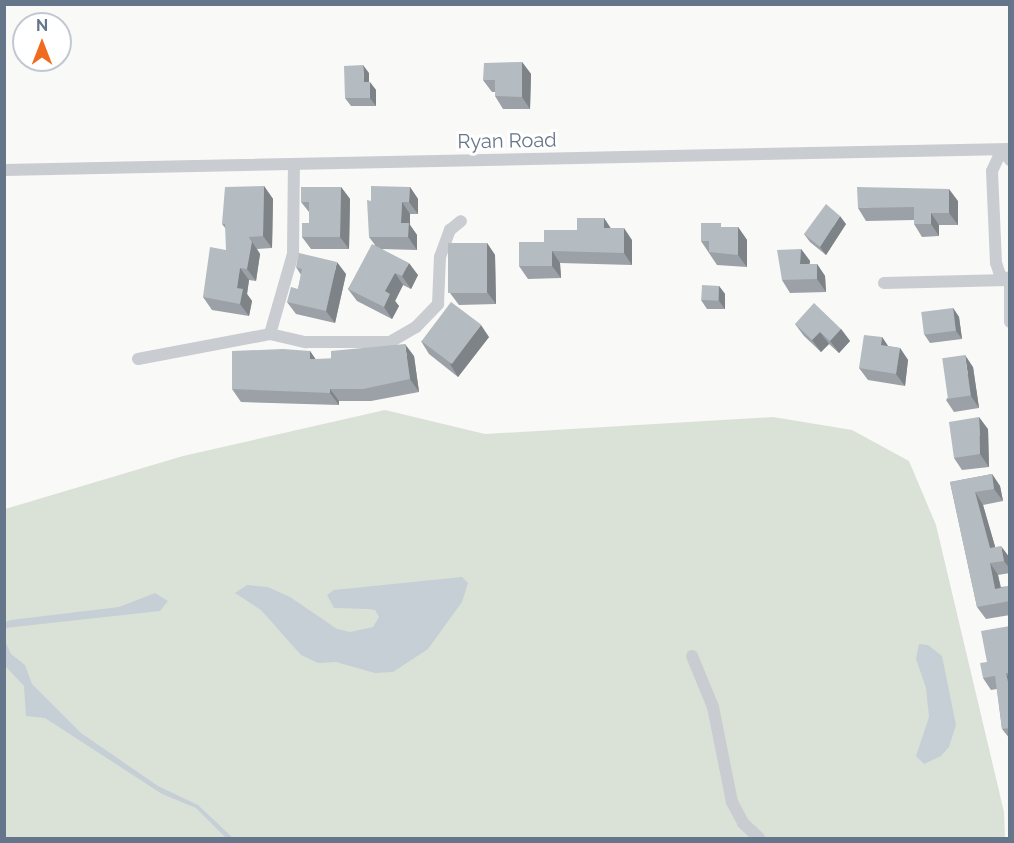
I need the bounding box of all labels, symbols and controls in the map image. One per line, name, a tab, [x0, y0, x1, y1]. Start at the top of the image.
north arrow	[12, 12, 72, 72]
text: N	[36, 16, 48, 35]
street label: Ryan Road	[457, 128, 557, 154]

